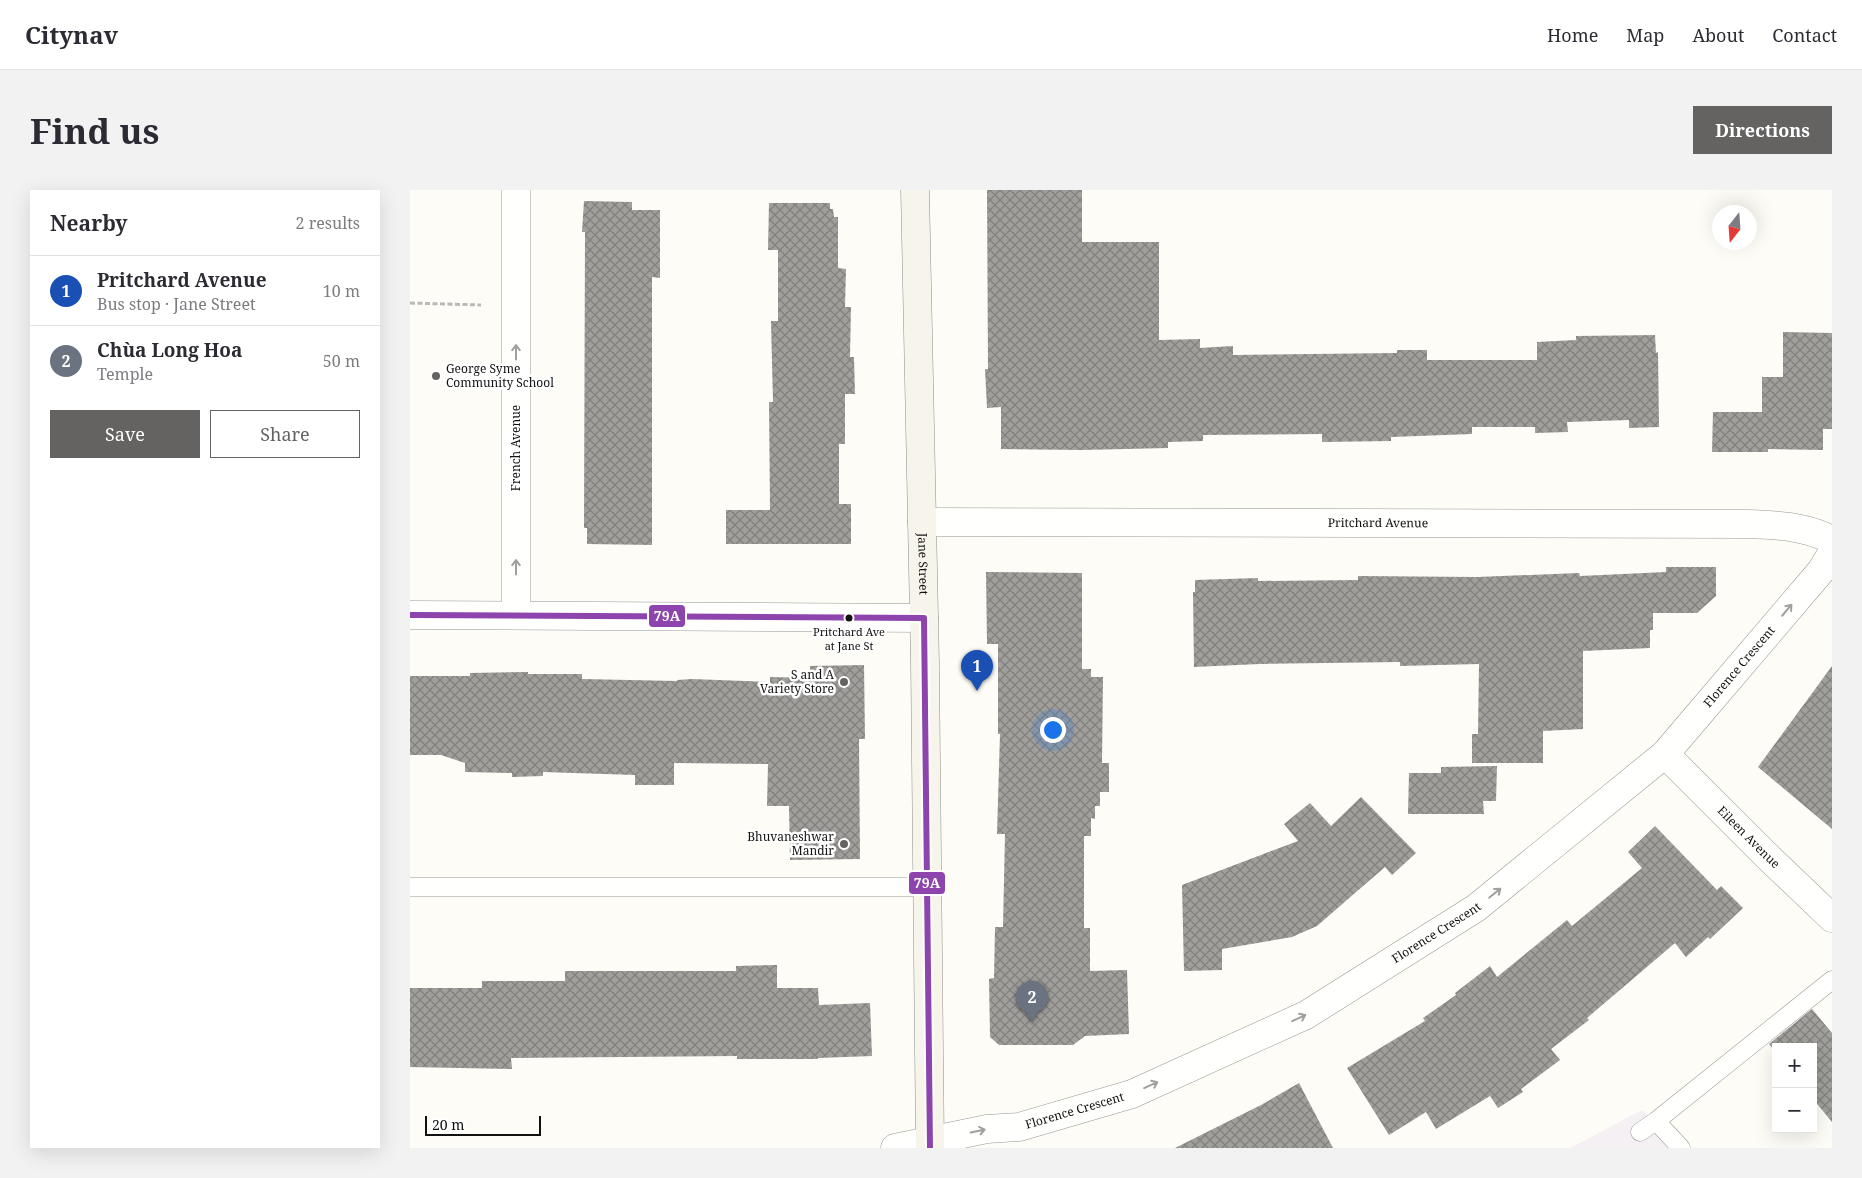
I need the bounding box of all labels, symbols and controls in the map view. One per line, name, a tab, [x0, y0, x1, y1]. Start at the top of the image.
text: Citynav	[25, 18, 118, 51]
text: Home	[1547, 23, 1598, 47]
text: Map	[1626, 23, 1664, 47]
text: About	[1692, 23, 1744, 47]
text: Contact	[1772, 23, 1837, 47]
button: Directions	[1693, 106, 1832, 154]
text: Find us	[30, 107, 159, 154]
north arrow	[1712, 205, 1757, 250]
text: Nearby	[50, 209, 128, 237]
text: 2 results	[296, 212, 360, 234]
text: Pritchard Avenue	[97, 267, 267, 293]
text: 1	[61, 280, 71, 302]
text: 10 m	[323, 280, 360, 302]
text: Bus stop · Jane Street	[97, 293, 256, 315]
text: Chùa Long Hoa	[97, 337, 242, 363]
one-way arrow	[511, 344, 521, 360]
text: 2	[61, 350, 71, 372]
text: 50 m	[323, 350, 360, 372]
place label: George Syme Community School	[446, 360, 554, 391]
text: Temple	[97, 363, 153, 385]
marker: George Syme Community School	[430, 370, 442, 382]
street label: French Avenue	[507, 405, 524, 491]
button: Save	[50, 410, 200, 458]
button: Share	[210, 410, 360, 458]
street label: Pritchard Avenue	[1328, 514, 1428, 531]
street label: Jane Street	[914, 532, 933, 595]
one-way arrow	[511, 559, 521, 575]
line badge: 79A	[648, 604, 686, 628]
one-way arrow	[1782, 604, 1793, 617]
text: 79A	[654, 606, 681, 625]
marker: Pritchard Ave at Jane St	[844, 613, 854, 623]
street label: Florence Crescent	[1699, 622, 1779, 711]
place label: Pritchard Ave at Jane St	[813, 624, 885, 653]
pin: 1	[961, 650, 993, 691]
place label: S and A Variety Store	[760, 666, 835, 697]
marker: S and A Variety Store	[838, 676, 850, 688]
your location	[1040, 717, 1066, 743]
street label: Eileen Avenue	[1714, 802, 1784, 872]
place label: Bhuvaneshwar Mandir	[747, 828, 834, 859]
marker: Bhuvaneshwar Mandir	[838, 838, 850, 850]
line badge: 79A	[908, 871, 946, 895]
text: 79A	[914, 873, 941, 892]
one-way arrow	[1488, 887, 1501, 899]
street label: Florence Crescent	[1388, 898, 1484, 967]
pin: 2	[1016, 981, 1048, 1022]
one-way arrow	[1291, 1013, 1306, 1022]
map controls	[1772, 1043, 1817, 1133]
button: +	[1772, 1043, 1817, 1088]
one-way arrow	[1143, 1080, 1158, 1090]
street label: Florence Crescent	[1023, 1088, 1126, 1133]
button: −	[1772, 1088, 1817, 1133]
scale bar	[425, 1113, 541, 1136]
text: 20 m	[432, 1115, 465, 1134]
one-way arrow	[969, 1126, 985, 1135]

